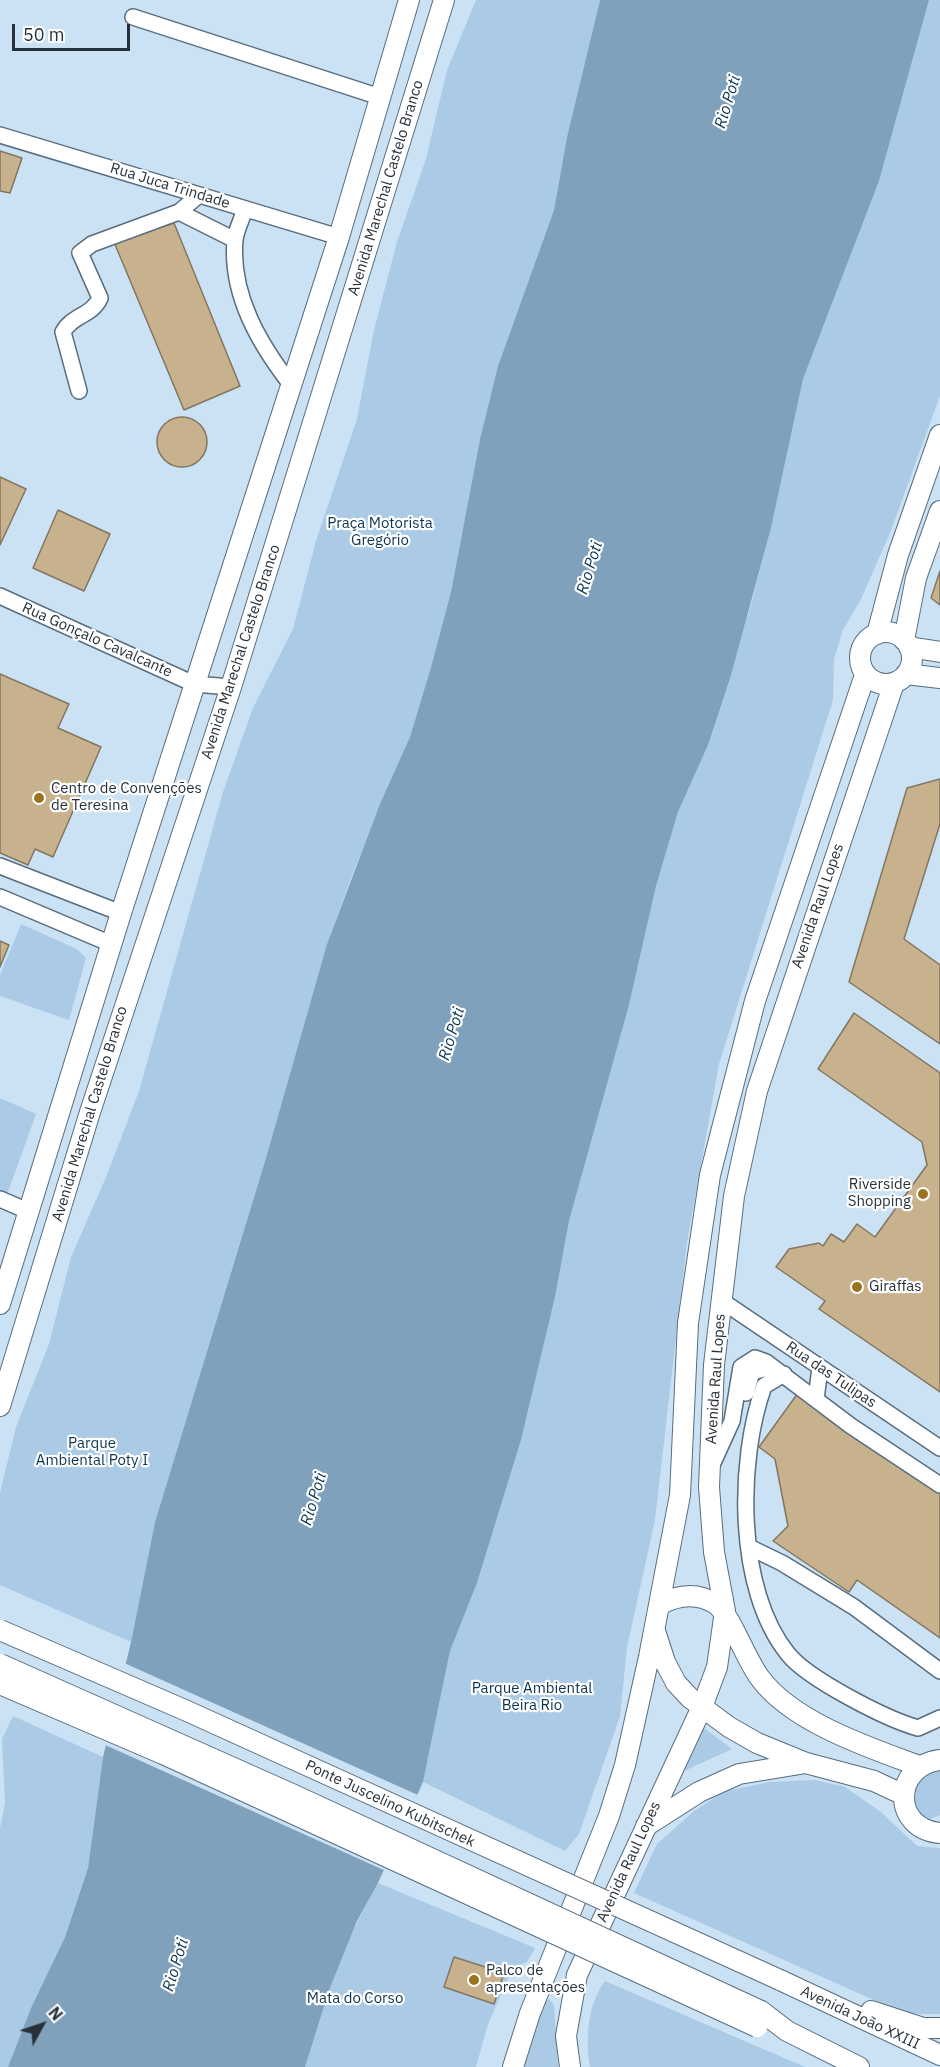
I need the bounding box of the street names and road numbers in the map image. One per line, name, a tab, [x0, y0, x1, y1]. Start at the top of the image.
street label: Avenida Marechal Castelo Branco	[345, 78, 427, 298]
street label: Rua Juca Trindade	[108, 159, 232, 213]
street label: Avenida Marechal Castelo Branco	[198, 542, 284, 762]
street label: Rua Gonçalo Cavalcante	[19, 599, 175, 681]
street label: Avenida Raul Lopes	[788, 841, 848, 971]
street label: Avenida Marechal Castelo Branco	[49, 1004, 131, 1224]
street label: Avenida Raul Lopes	[702, 1313, 730, 1445]
street label: Rua das Tulipas	[782, 1338, 880, 1412]
street label: Ponte Juscelino Kubitschek	[302, 1757, 478, 1851]
street label: Avenida Raul Lopes	[593, 1799, 665, 1925]
street label: Avenida João XXIII	[797, 1982, 923, 2054]

